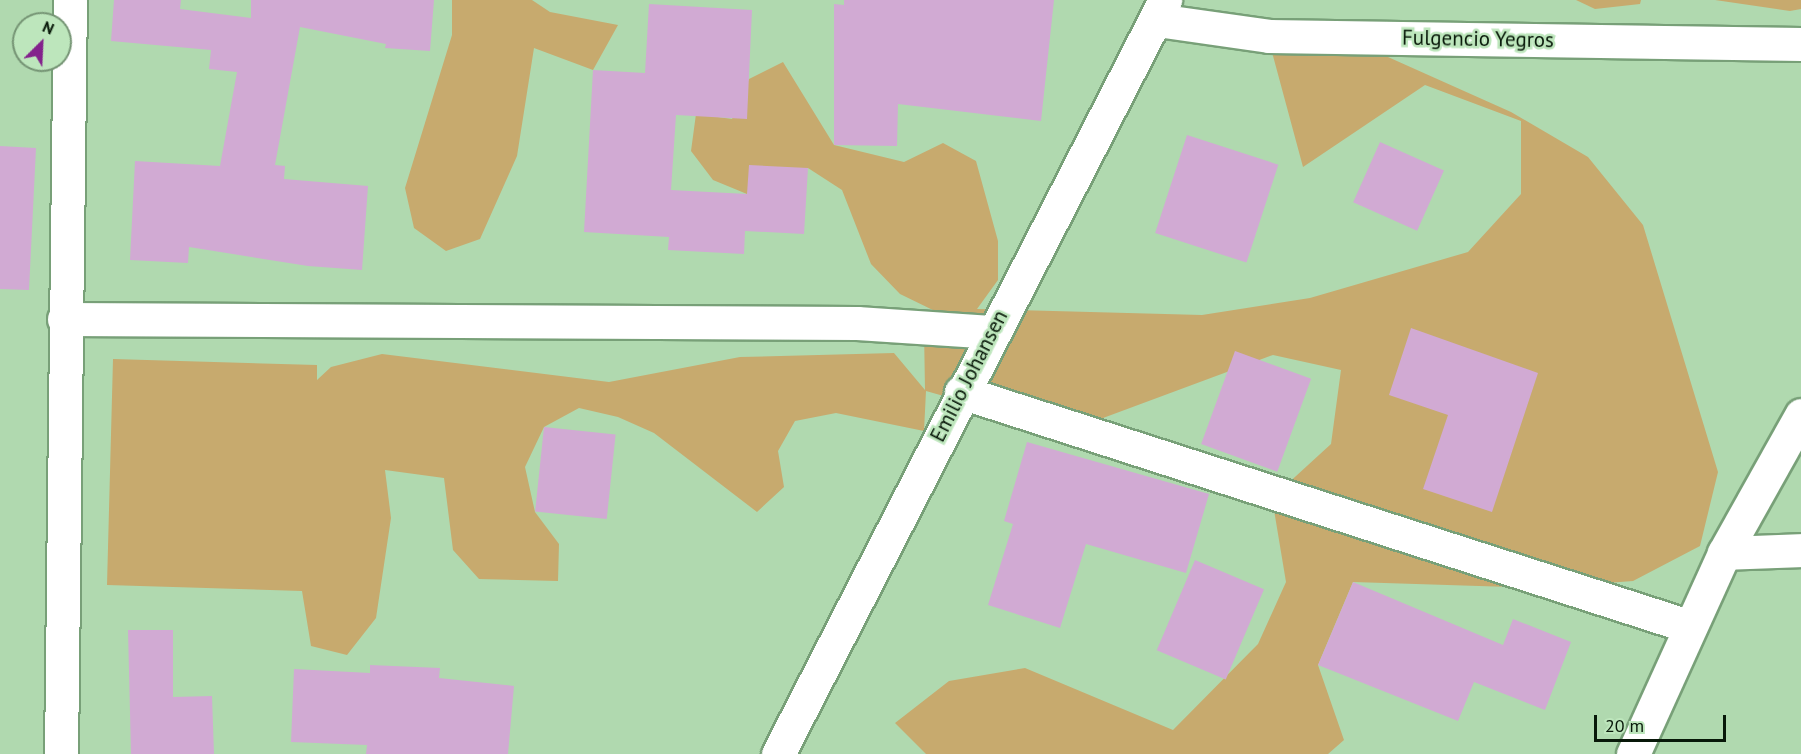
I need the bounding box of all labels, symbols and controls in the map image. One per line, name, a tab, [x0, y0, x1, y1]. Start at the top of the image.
north arrow	[12, 12, 72, 72]
text: N	[40, 16, 57, 39]
street label: Fulgencio Yegros	[1401, 25, 1555, 53]
street label: Emilio Johansen	[925, 306, 1013, 446]
scale bar	[1597, 703, 1729, 741]
text: 20 m	[1605, 714, 1644, 737]

